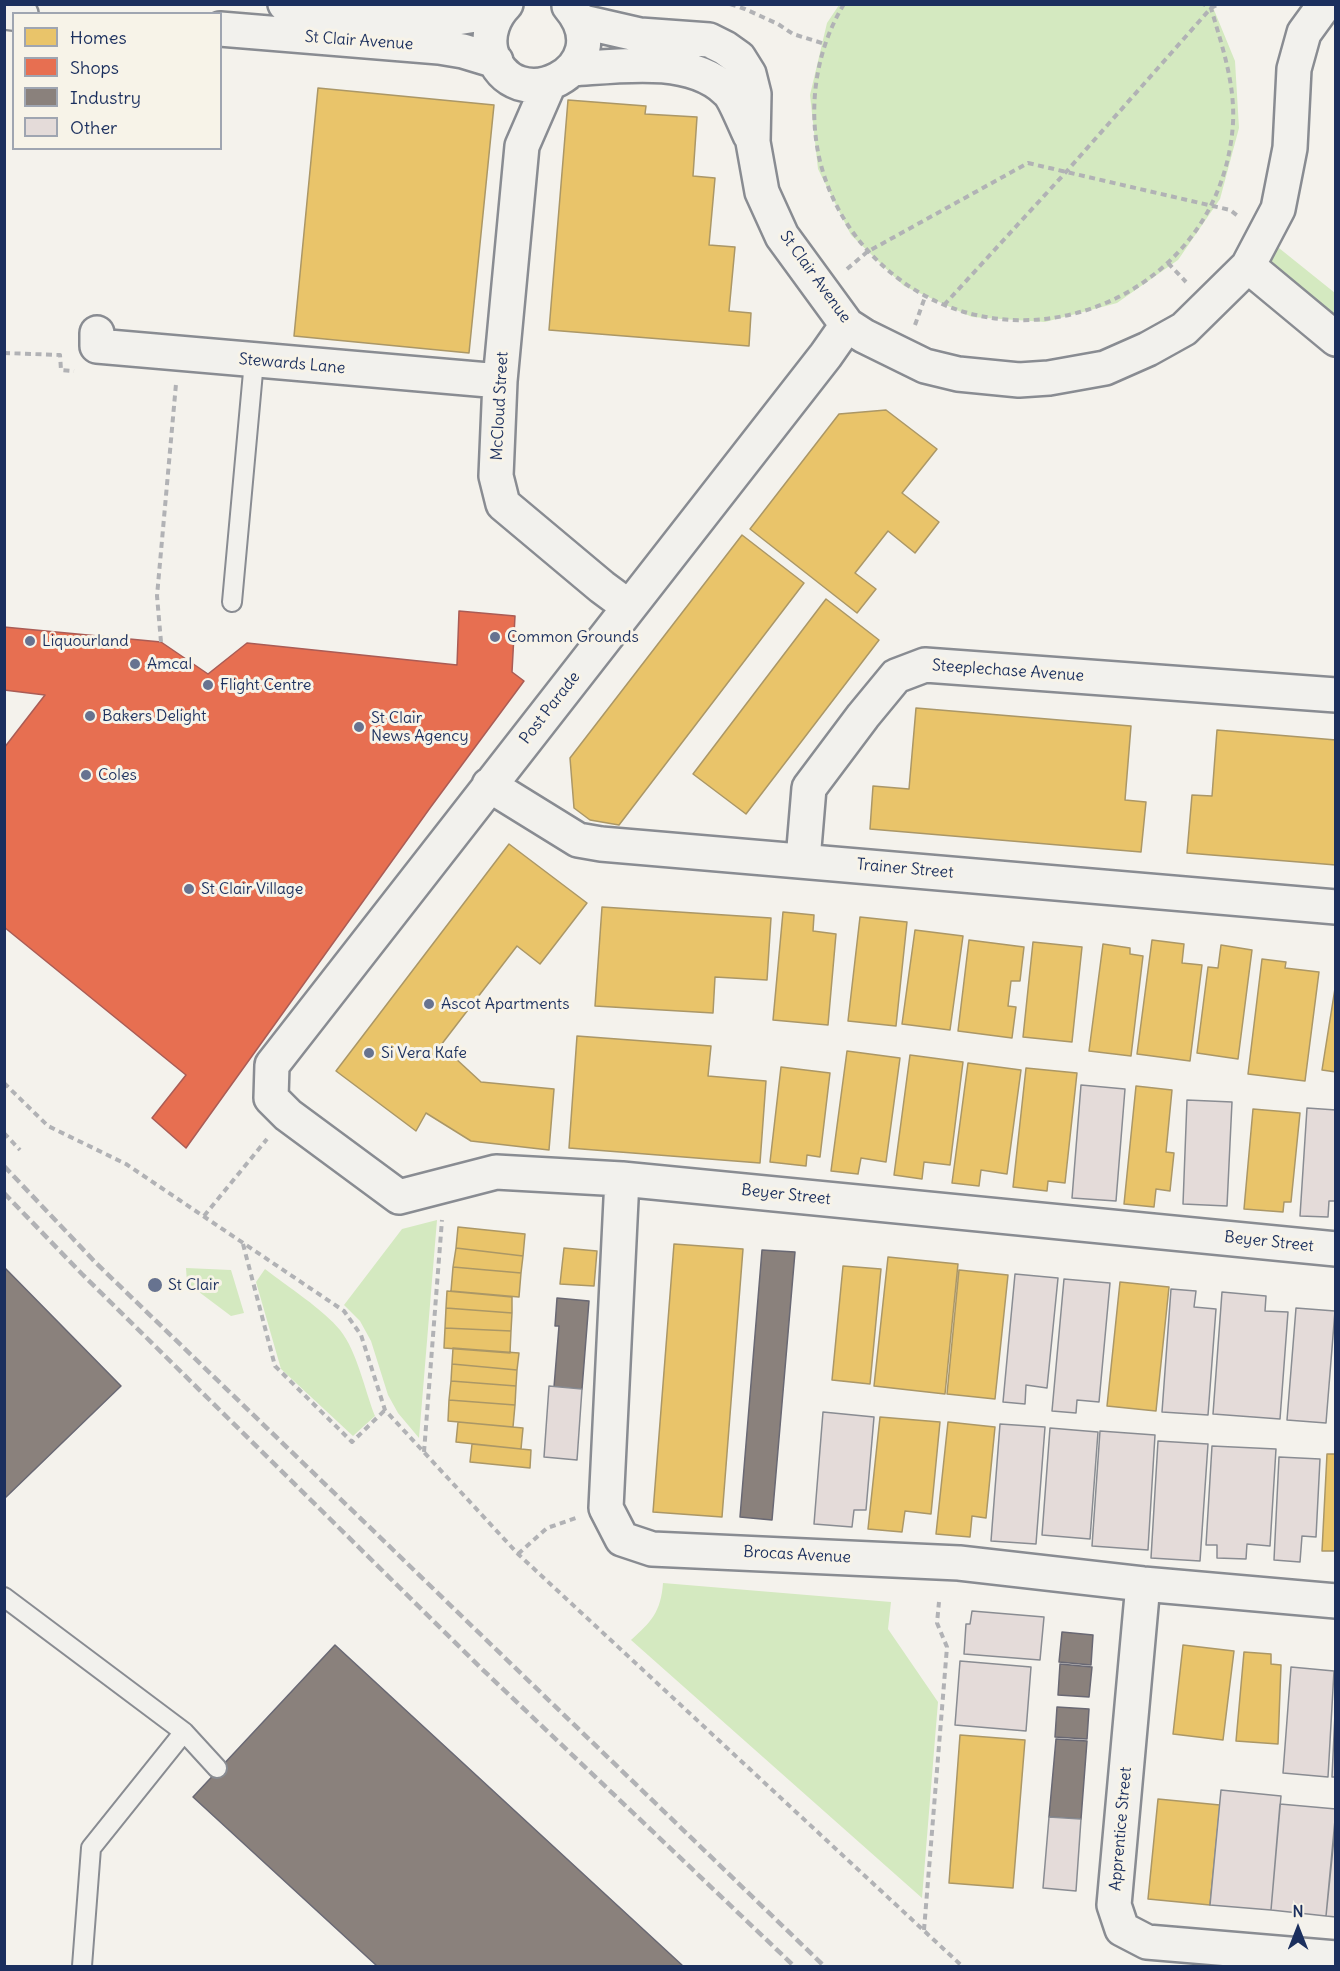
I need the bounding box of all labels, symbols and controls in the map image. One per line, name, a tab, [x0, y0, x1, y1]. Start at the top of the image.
legend	[12, 12, 222, 150]
text: Homes	[70, 26, 127, 49]
street label: St Clair Avenue	[304, 28, 414, 54]
text: Shops	[70, 56, 119, 79]
text: Industry	[70, 86, 141, 109]
text: Other	[70, 116, 117, 139]
street label: St Clair Avenue	[775, 227, 855, 327]
street label: Stewards Lane	[238, 350, 346, 378]
street label: McCloud Street	[488, 351, 512, 461]
place label: Common Grounds	[507, 627, 639, 647]
marker: Common Grounds	[488, 630, 502, 644]
place label: Liquourland	[42, 631, 129, 651]
marker: Liquourland	[23, 634, 37, 648]
place label: Amcal	[147, 654, 192, 674]
street label: Steeplechase Avenue	[931, 656, 1085, 686]
marker: Amcal	[128, 657, 142, 671]
street label: Post Parade	[516, 668, 584, 748]
place label: Flight Centre	[220, 675, 311, 695]
marker: Flight Centre	[201, 678, 215, 692]
place label: Bakers Delight	[102, 706, 206, 726]
place label: St Clair News Agency	[371, 708, 469, 746]
marker: Bakers Delight	[83, 709, 97, 723]
marker: St Clair News Agency	[352, 720, 366, 734]
place label: Coles	[98, 765, 137, 785]
marker: Coles	[79, 768, 93, 782]
street label: Trainer Street	[856, 855, 954, 883]
place label: St Clair Village	[201, 879, 303, 899]
marker: St Clair Village	[182, 882, 196, 896]
place label: Ascot Apartments	[441, 994, 570, 1014]
marker: Ascot Apartments	[422, 997, 436, 1011]
place label: Si Vera Kafe	[381, 1043, 467, 1063]
marker: Si Vera Kafe	[362, 1046, 376, 1060]
street label: Beyer Street	[740, 1181, 832, 1209]
street label: Beyer Street	[1223, 1228, 1315, 1256]
place label: St Clair	[168, 1275, 219, 1295]
marker: St Clair	[146, 1276, 164, 1294]
street label: Brocas Avenue	[743, 1543, 851, 1567]
street label: Apprentice Street	[1106, 1766, 1136, 1892]
north arrow	[1268, 1899, 1328, 1959]
text: N	[1292, 1901, 1304, 1921]

